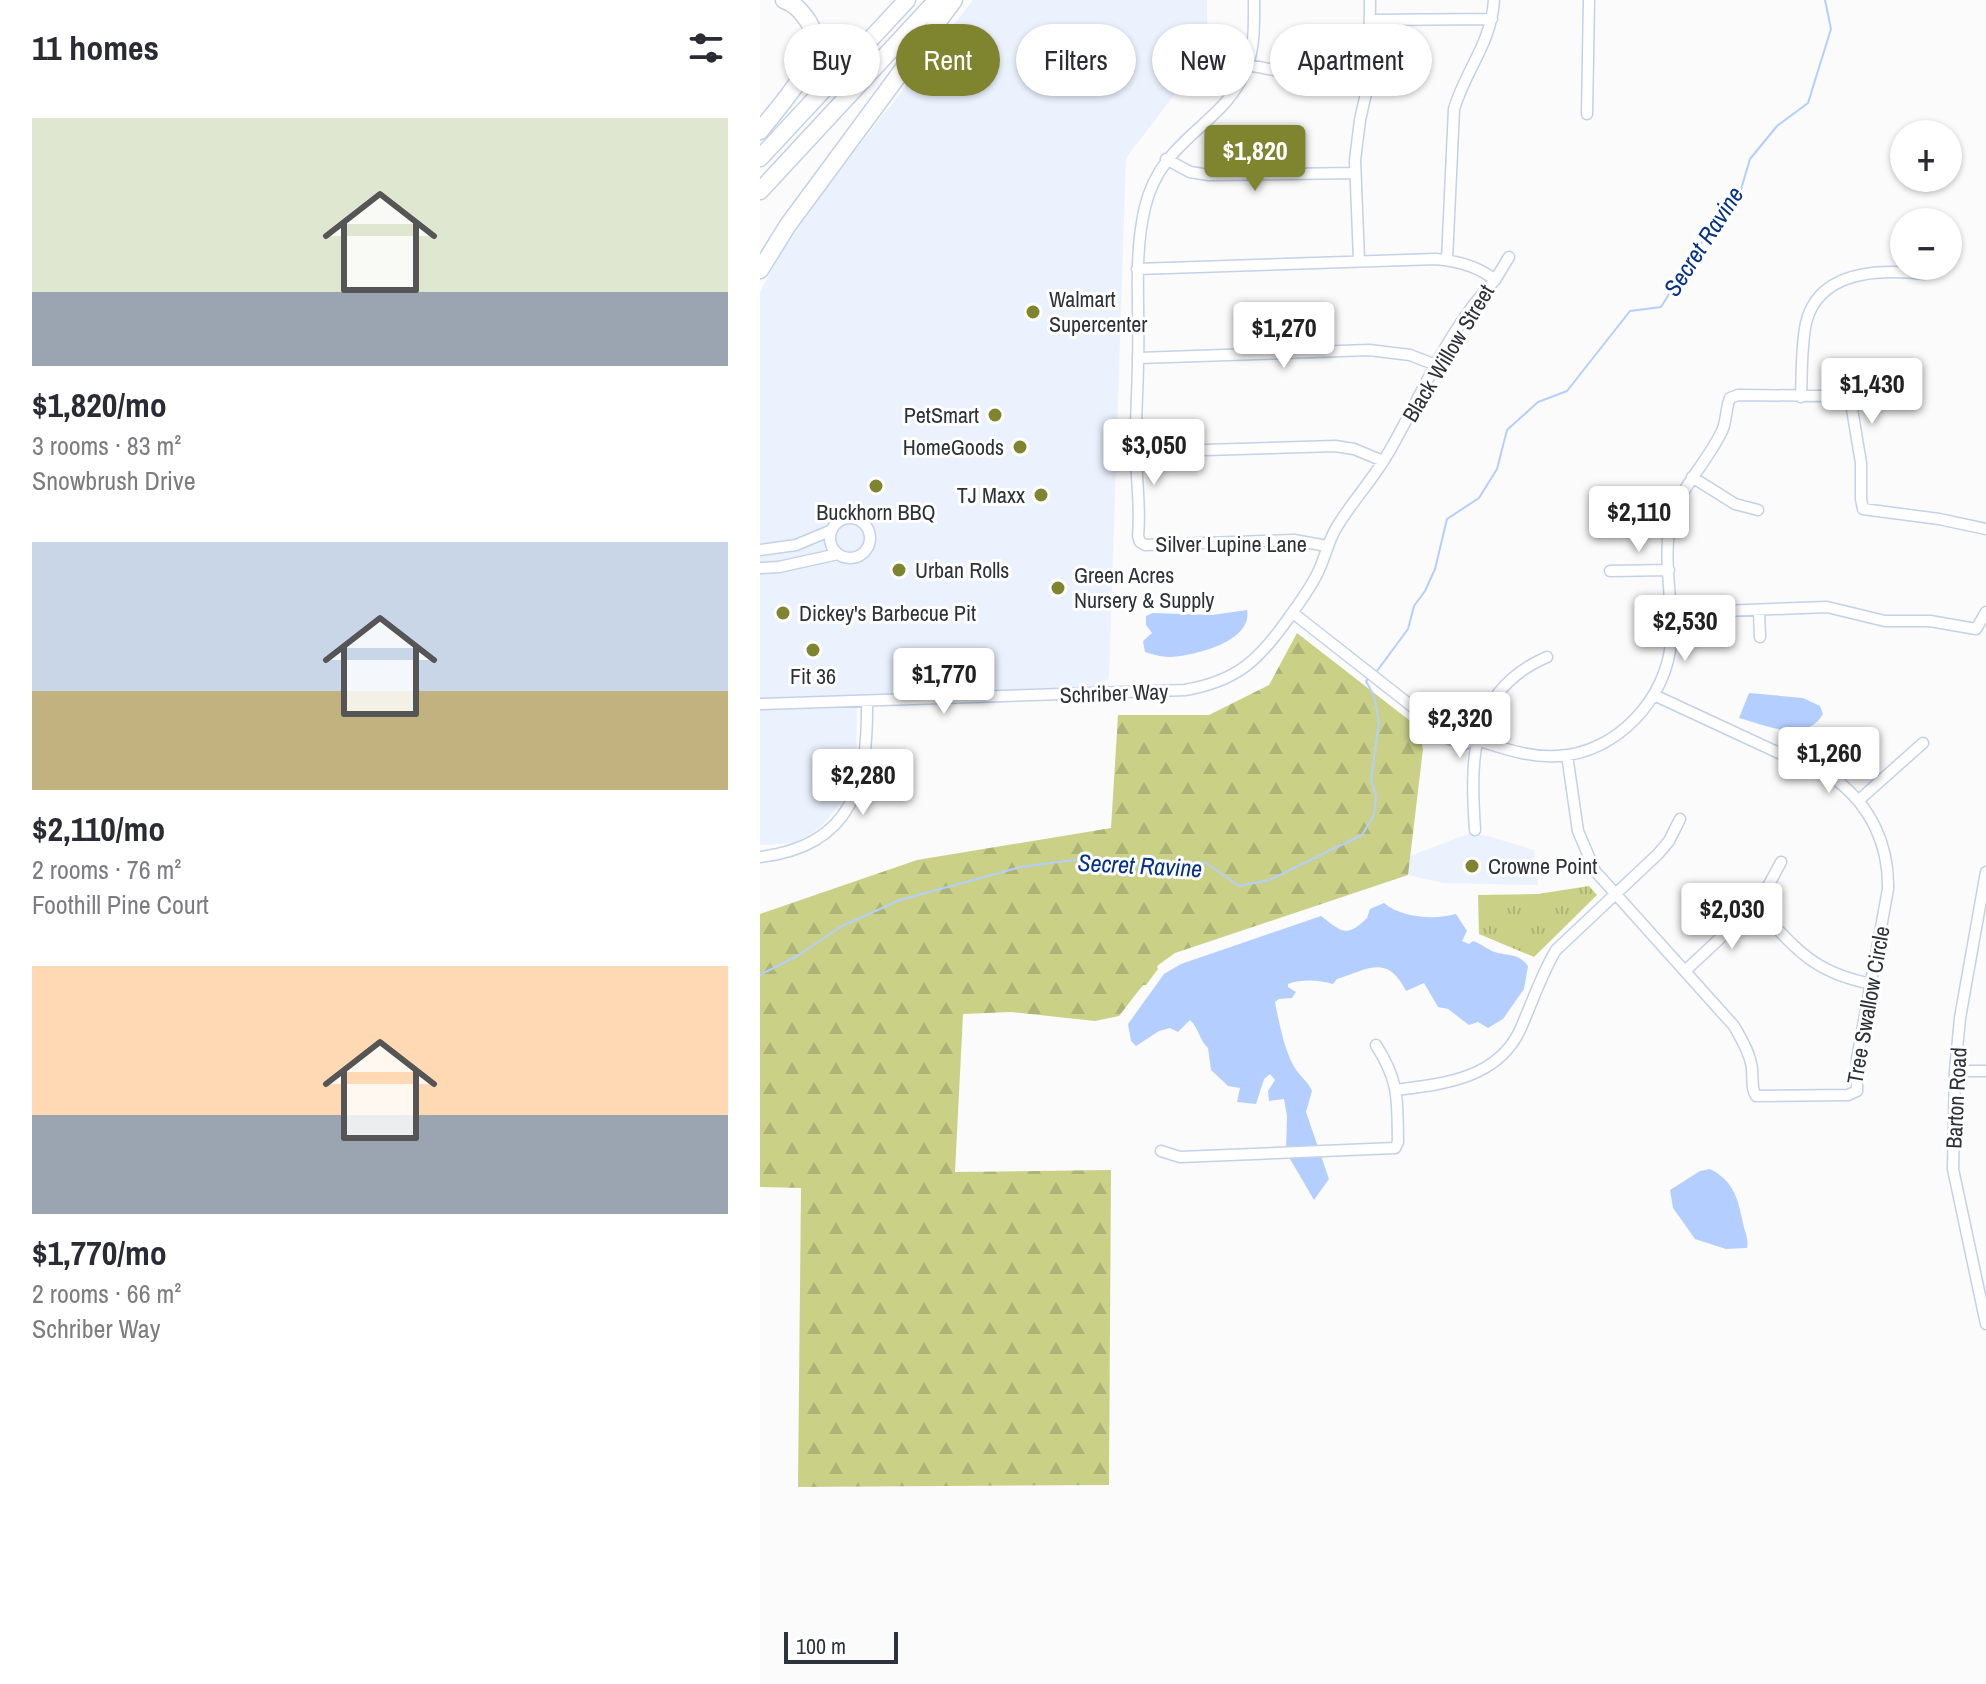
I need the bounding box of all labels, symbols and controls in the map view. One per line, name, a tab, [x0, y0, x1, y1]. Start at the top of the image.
chip: Buy	[784, 24, 880, 96]
chip: Rent	[896, 24, 1000, 96]
chip: Filters	[1016, 24, 1136, 96]
chip: New	[1152, 24, 1254, 96]
chip: Apartment	[1270, 24, 1432, 96]
text: 11 homes	[32, 25, 159, 71]
icon: filters	[684, 26, 728, 70]
map controls	[1890, 120, 1962, 280]
button: +	[1890, 120, 1962, 192]
pin: $1,820	[1190, 125, 1320, 193]
text: $1,820	[1222, 133, 1288, 168]
icon: home	[308, 170, 452, 314]
water label: Secret Ravine	[1656, 180, 1750, 302]
button: −	[1890, 208, 1962, 280]
street label: Black Willow Street	[1395, 279, 1501, 427]
place label: Walmart Supercenter	[1049, 284, 1147, 339]
pin: $1,270	[1219, 302, 1349, 370]
marker: Walmart Supercenter	[1024, 303, 1042, 321]
text: $1,270	[1251, 310, 1317, 345]
pin: $1,430	[1807, 358, 1937, 426]
text: $1,430	[1839, 366, 1905, 401]
text: $1,820/mo	[32, 382, 167, 428]
place label: PetSmart	[904, 400, 979, 430]
marker: PetSmart	[986, 406, 1004, 424]
pin: $3,050	[1089, 419, 1219, 487]
text: $3,050	[1121, 427, 1187, 462]
text: 3 rooms · 83 m²	[32, 428, 181, 463]
place label: HomeGoods	[903, 432, 1004, 462]
marker: HomeGoods	[1011, 438, 1029, 456]
text: Snowbrush Drive	[32, 463, 196, 498]
marker: Buckhorn BBQ	[867, 477, 885, 495]
place label: TJ Maxx	[957, 480, 1025, 510]
marker: TJ Maxx	[1032, 486, 1050, 504]
pin: $2,110	[1574, 486, 1704, 554]
text: $2,110	[1607, 494, 1671, 529]
place label: Buckhorn BBQ	[816, 497, 936, 527]
street label: Silver Lupine Lane	[1155, 529, 1307, 559]
place label: Urban Rolls	[915, 555, 1009, 585]
place label: Green Acres Nursery & Supply	[1074, 560, 1214, 615]
marker: Urban Rolls	[890, 561, 908, 579]
marker: Green Acres Nursery & Supply	[1049, 579, 1067, 597]
icon: home	[308, 594, 452, 738]
pin: $2,530	[1620, 595, 1750, 663]
place label: Dickey's Barbecue Pit	[799, 598, 976, 628]
text: $2,530	[1652, 603, 1718, 638]
marker: Dickey's Barbecue Pit	[774, 604, 792, 622]
marker: Fit 36	[804, 641, 822, 659]
pin: $1,770	[879, 648, 1009, 716]
text: $1,770	[911, 656, 977, 691]
place label: Fit 36	[790, 661, 836, 691]
street label: Schriber Way	[1059, 676, 1169, 710]
pin: $2,320	[1395, 692, 1525, 760]
text: $2,320	[1427, 700, 1493, 735]
pin: $1,260	[1764, 727, 1894, 795]
text: $1,260	[1796, 735, 1862, 770]
pin: $2,280	[798, 749, 928, 817]
text: $2,280	[830, 757, 896, 792]
text: $2,110/mo	[32, 806, 165, 852]
water label: Secret Ravine	[1077, 846, 1203, 884]
place label: Crowne Point	[1488, 851, 1597, 881]
text: 2 rooms · 76 m²	[32, 852, 181, 887]
marker: Crowne Point	[1463, 857, 1481, 875]
pin: $2,030	[1667, 883, 1797, 951]
text: Foothill Pine Court	[32, 887, 209, 922]
text: $2,030	[1699, 891, 1765, 926]
street label: Tree Swallow Circle	[1839, 924, 1897, 1086]
icon: home	[308, 1018, 452, 1162]
street label: Barton Road	[1938, 1047, 1974, 1149]
text: $1,770/mo	[32, 1230, 167, 1276]
text: 2 rooms · 66 m²	[32, 1276, 181, 1311]
text: Schriber Way	[32, 1311, 160, 1346]
scale bar	[784, 1628, 898, 1664]
text: 100 m	[796, 1631, 846, 1661]

